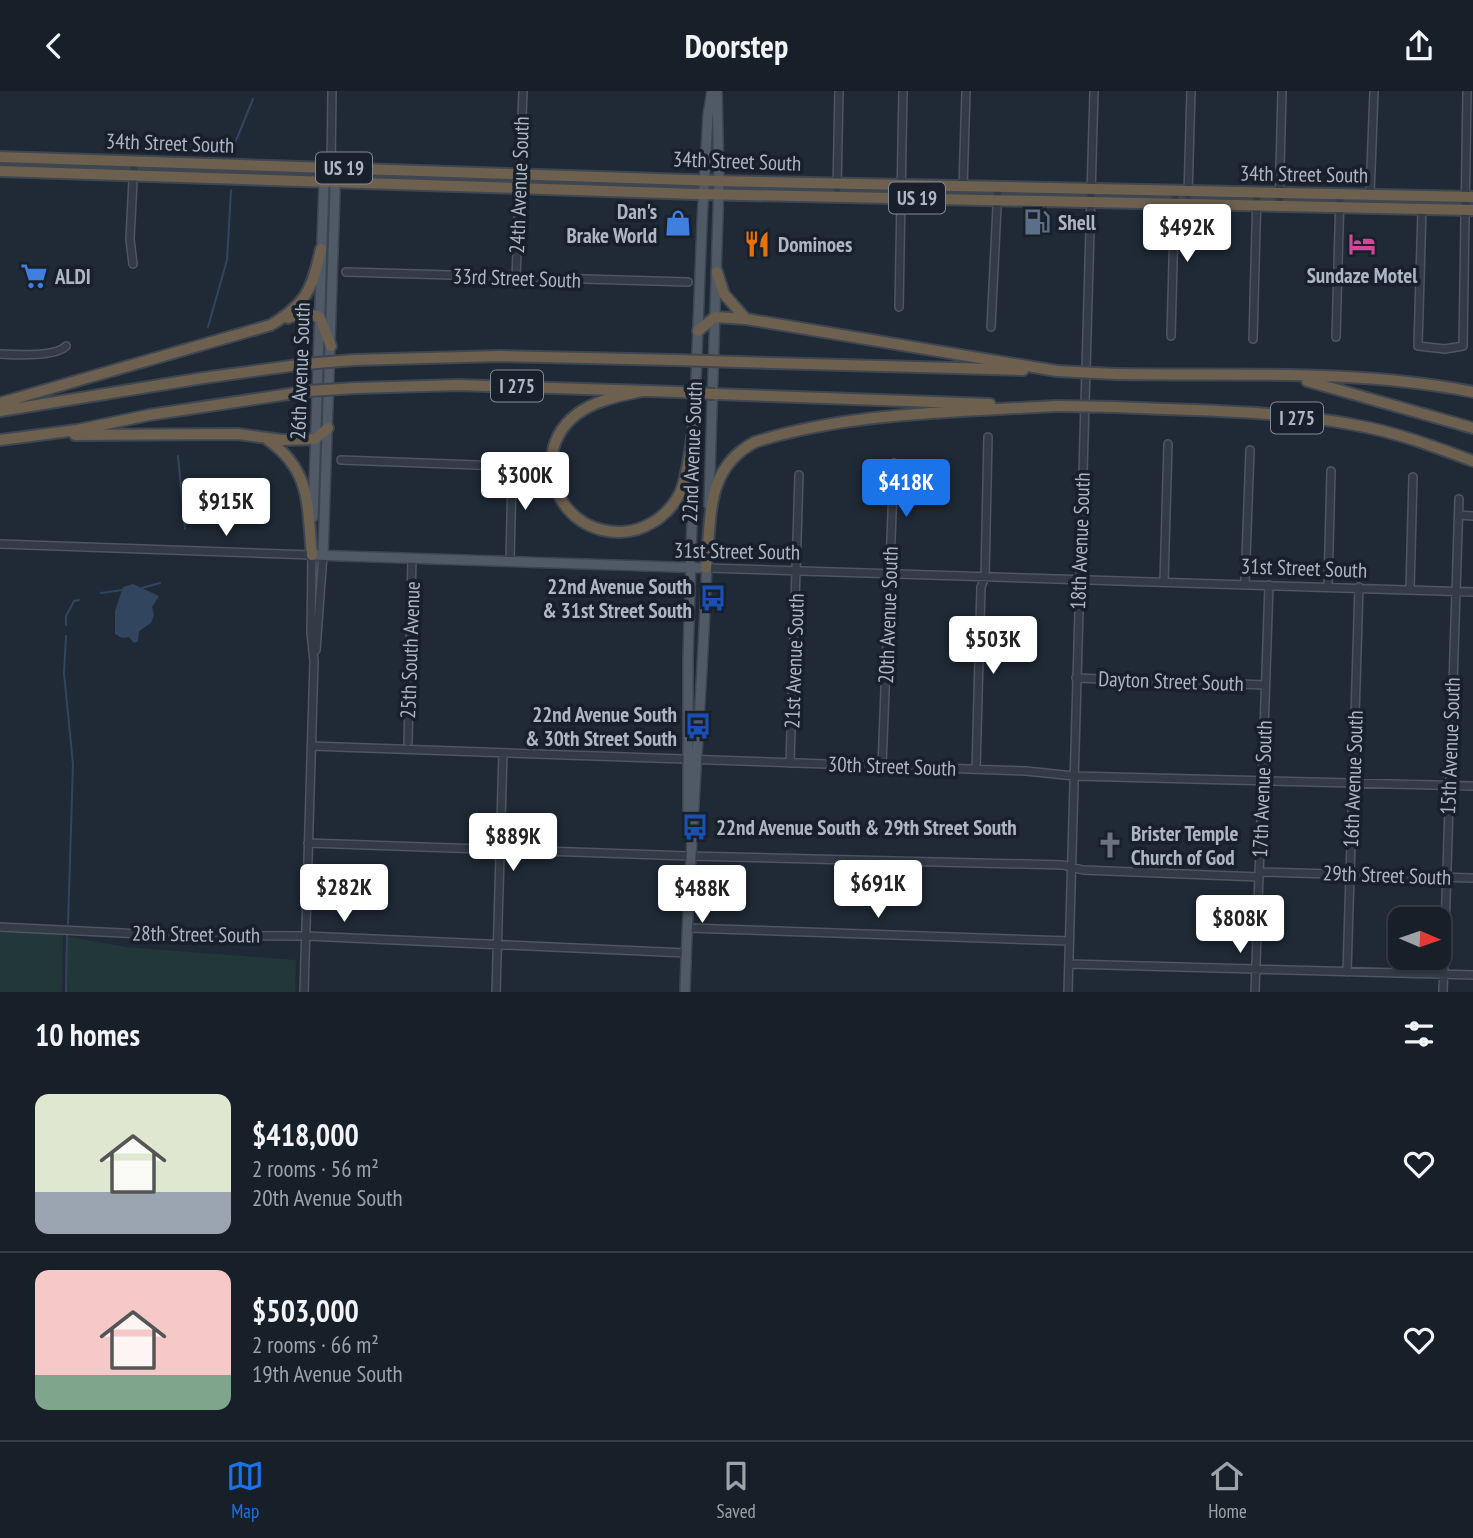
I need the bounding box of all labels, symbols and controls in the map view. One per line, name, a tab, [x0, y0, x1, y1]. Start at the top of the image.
text: Doorstep	[685, 25, 788, 67]
icon: back	[35, 27, 73, 65]
icon: share	[1400, 27, 1438, 65]
street label: 24th Avenue South	[503, 116, 535, 254]
street label: 34th Street South	[105, 127, 235, 159]
street label: 34th Street South	[672, 145, 802, 177]
road number: US 19	[316, 152, 372, 183]
street label: 34th Street South	[1240, 159, 1368, 189]
road number: US 19	[889, 183, 945, 213]
place label: Dan's Brake World	[567, 198, 657, 249]
pin: $492K	[1138, 205, 1236, 264]
fuel station icon: Shell	[1022, 207, 1052, 237]
shop icon: Dan's Brake World	[663, 208, 693, 238]
place label: Shell	[1058, 209, 1097, 236]
text: $492K	[1159, 212, 1215, 241]
restaurant icon: Dominoes	[742, 229, 772, 259]
hotel icon: Sundaze Motel	[1347, 229, 1377, 259]
place label: Dominoes	[778, 231, 852, 258]
supermarket icon: ALDI	[19, 261, 49, 291]
street label: 33rd Street South	[452, 262, 582, 294]
place label: Sundaze Motel	[1307, 262, 1418, 289]
place label: ALDI	[54, 263, 91, 290]
street label: 26th Avenue South	[284, 302, 316, 440]
road number: I 275	[491, 371, 543, 401]
street label: 22nd Avenue South	[676, 381, 708, 523]
road number: I 275	[1271, 403, 1323, 433]
pin: $300K	[476, 453, 574, 512]
pin: $418K	[857, 459, 955, 519]
text: $300K	[497, 460, 553, 489]
text: $418K	[878, 467, 934, 496]
street label: 18th Avenue South	[1064, 472, 1096, 610]
pin: $915K	[177, 479, 275, 538]
text: $915K	[198, 486, 254, 515]
street label: 31st Street South	[674, 536, 800, 566]
street label: 20th Avenue South	[872, 546, 904, 684]
street label: 31st Street South	[1240, 552, 1368, 584]
place label: 22nd Avenue South & 31st Street South	[542, 573, 692, 624]
street label: 25th South Avenue	[394, 581, 426, 719]
bus stop icon: 22nd Avenue South & 31st Street South	[698, 583, 728, 613]
street label: 21st Avenue South	[778, 593, 810, 729]
pin: $503K	[944, 617, 1042, 676]
text: $503K	[965, 624, 1021, 653]
street label: Dayton Street South	[1098, 665, 1244, 697]
street label: 15th Avenue South	[1434, 677, 1466, 815]
place label: 22nd Avenue South & 30th Street South	[525, 701, 677, 752]
street label: 16th Avenue South	[1337, 710, 1369, 848]
bus stop icon: 22nd Avenue South & 30th Street South	[683, 711, 713, 741]
street label: 17th Avenue South	[1246, 720, 1278, 858]
street label: 30th Street South	[827, 750, 957, 782]
bus stop icon: 22nd Avenue South & 29th Street South	[680, 812, 710, 842]
pin: $889K	[464, 813, 562, 873]
place label: 22nd Avenue South & 29th Street South	[716, 814, 1017, 841]
place label: Brister Temple Church of God	[1131, 820, 1239, 871]
text: $889K	[485, 821, 541, 850]
church icon: Brister Temple Church of God	[1095, 830, 1125, 860]
street label: 29th Street South	[1322, 859, 1452, 891]
pin: $691K	[829, 861, 927, 920]
pin: $282K	[295, 865, 393, 924]
pin: $488K	[653, 865, 751, 925]
text: $691K	[850, 868, 906, 897]
text: $282K	[316, 872, 372, 901]
text: $488K	[674, 873, 730, 902]
pin: $808K	[1191, 895, 1289, 955]
text: $808K	[1212, 903, 1268, 932]
north arrow	[1388, 907, 1451, 969]
map controls	[1388, 907, 1451, 970]
street label: 28th Street South	[132, 919, 260, 949]
text: 10 homes	[35, 1015, 140, 1054]
icon: filters	[1400, 1015, 1438, 1053]
text: $418,000	[252, 1115, 359, 1154]
icon: home	[91, 1122, 175, 1206]
icon: heart	[1400, 1145, 1438, 1183]
text: 2 rooms · 56 m²	[252, 1154, 379, 1183]
text: 20th Avenue South	[252, 1183, 403, 1212]
text: $503,000	[252, 1291, 359, 1330]
icon: home	[91, 1298, 175, 1382]
icon: heart	[1400, 1321, 1438, 1359]
text: 2 rooms · 66 m²	[252, 1330, 379, 1359]
text: 19th Avenue South	[252, 1359, 403, 1388]
tab: Map	[226, 1457, 264, 1523]
tab: Saved	[717, 1457, 756, 1523]
tab: Home	[1208, 1457, 1247, 1523]

